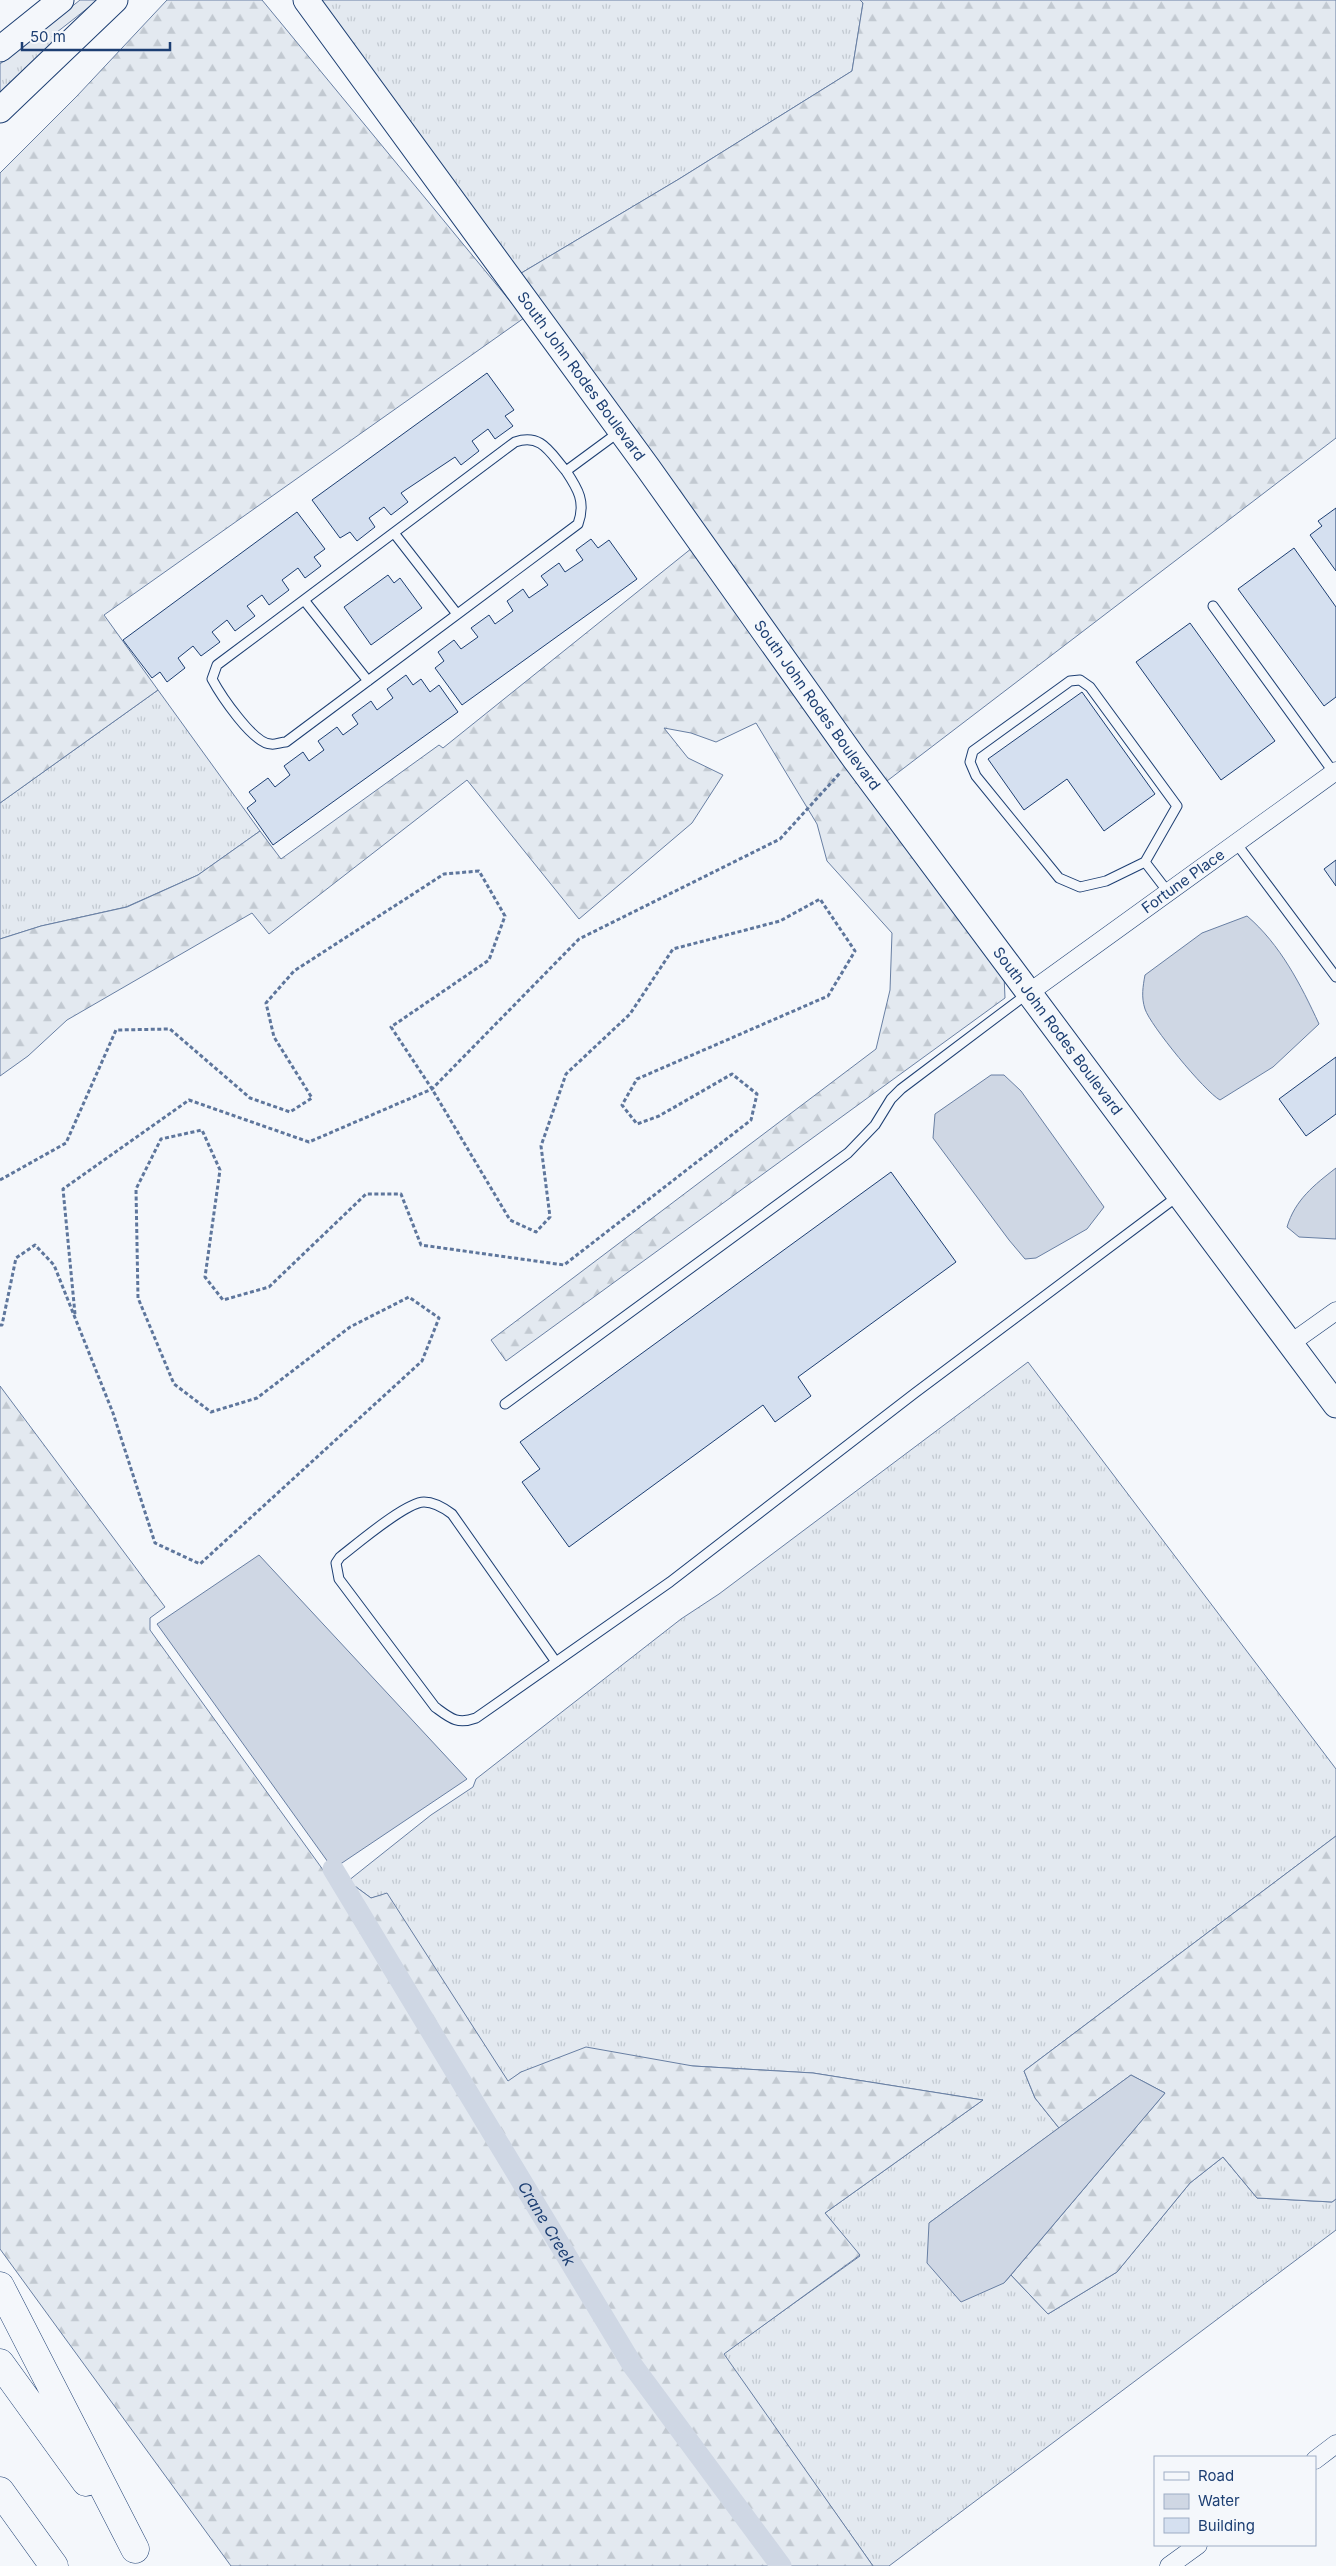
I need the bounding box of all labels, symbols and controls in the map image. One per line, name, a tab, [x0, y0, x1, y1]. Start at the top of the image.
scale bar	[22, 20, 170, 52]
text: 50 m	[30, 27, 66, 46]
street label: South John Rodes Boulevard	[513, 288, 649, 464]
street label: South John Rodes Boulevard	[750, 616, 885, 794]
street label: Fortune Place	[1138, 845, 1228, 917]
street label: South John Rodes Boulevard	[989, 943, 1127, 1119]
water label: Crane Creek	[514, 2178, 580, 2270]
legend	[1154, 2456, 1316, 2546]
text: Road	[1198, 2466, 1234, 2485]
text: Water	[1198, 2491, 1240, 2510]
text: Building	[1198, 2516, 1255, 2535]

